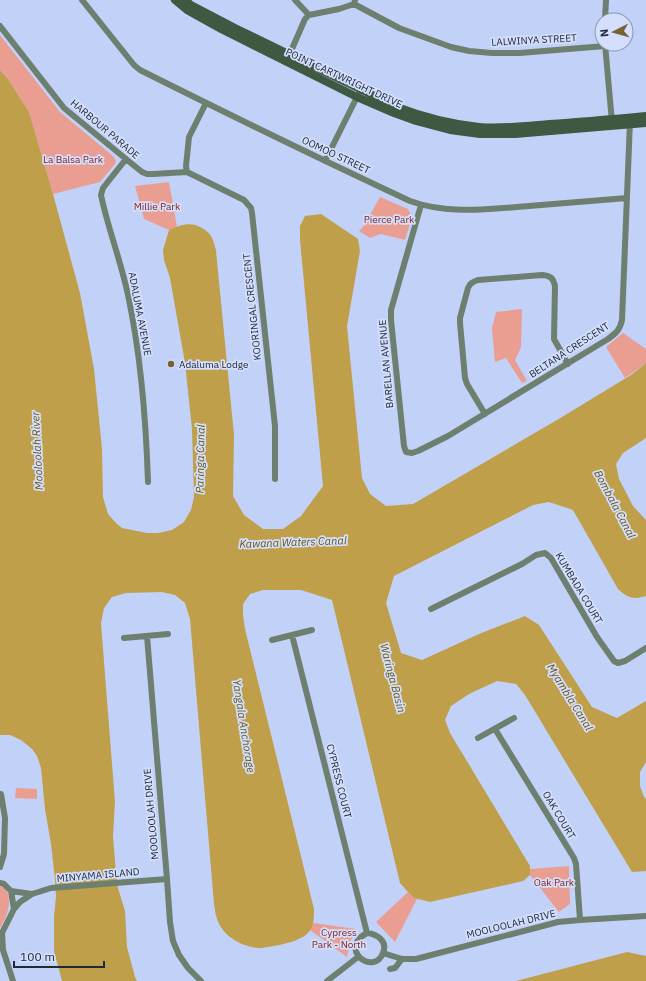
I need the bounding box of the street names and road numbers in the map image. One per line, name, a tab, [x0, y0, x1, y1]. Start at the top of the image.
street label: LALWINYA STREET	[491, 31, 577, 49]
street label: POINT CARTWRIGHT DRIVE	[284, 45, 405, 111]
street label: HARBOUR PARADE	[68, 96, 142, 162]
street label: OOMOO STREET	[300, 133, 373, 177]
street label: KOORINGAL CRESCENT	[240, 253, 264, 361]
street label: ADALUMA AVENUE	[125, 271, 155, 357]
street label: BARELLAN AVENUE	[376, 319, 396, 409]
street label: BELTANA CRESCENT	[526, 319, 612, 381]
street label: KUMBADA COURT	[553, 550, 606, 626]
street label: CYPRESS COURT	[323, 743, 355, 820]
street label: MOOLOOLAH DRIVE	[141, 768, 161, 860]
street label: OAK COURT	[540, 789, 579, 842]
street label: MINYAMA ISLAND	[56, 865, 140, 885]
street label: MOOLOOLAH DRIVE	[465, 907, 557, 941]

